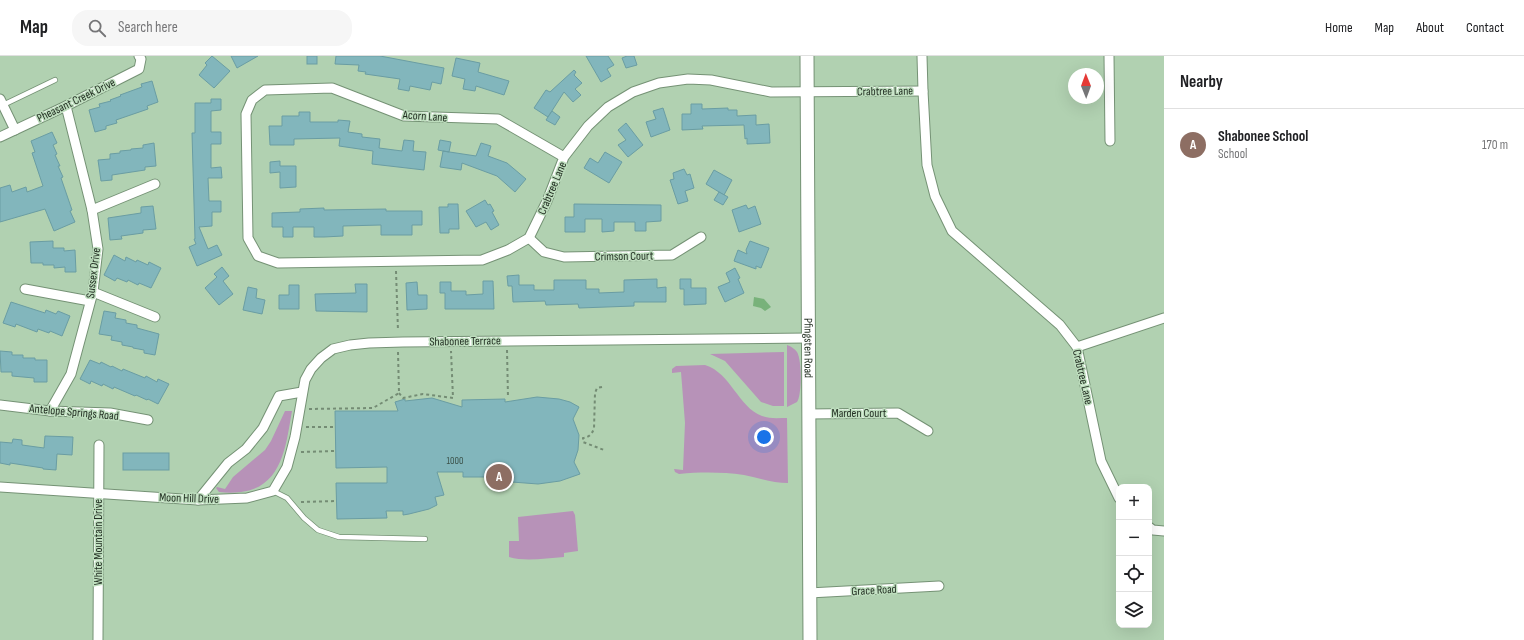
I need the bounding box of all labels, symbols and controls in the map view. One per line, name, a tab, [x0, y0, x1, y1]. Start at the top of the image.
search box	[72, 10, 352, 46]
text: Map	[20, 16, 48, 39]
icon: search	[86, 17, 108, 39]
text: Search here	[118, 18, 178, 37]
text: Home	[1325, 19, 1353, 36]
text: Map	[1375, 19, 1394, 36]
text: About	[1416, 19, 1444, 36]
text: Contact	[1466, 19, 1504, 36]
north arrow	[1068, 68, 1104, 104]
text: Nearby	[1180, 72, 1223, 92]
street label: Pheasant Creek Drive	[35, 75, 118, 126]
street label: Crabtree Lane	[857, 84, 913, 99]
street label: Acorn Lane	[401, 107, 448, 126]
text: Shabonee School	[1218, 127, 1308, 146]
text: A	[1190, 137, 1196, 153]
text: 170 m	[1482, 137, 1508, 153]
text: School	[1218, 146, 1248, 162]
street label: Crabtree Lane	[535, 159, 570, 217]
street label: Sussex Drive	[83, 247, 104, 299]
street label: Crimson Court	[595, 248, 654, 265]
street label: Pfingsten Road	[800, 318, 816, 378]
street label: Shabonee Terrace	[429, 333, 501, 350]
street label: Crabtree Lane	[1069, 348, 1096, 406]
street label: Antelope Springs Road	[28, 401, 119, 424]
street label: Marden Court	[832, 406, 887, 421]
your location	[754, 427, 774, 447]
house number: 1000	[447, 455, 463, 467]
pin: A	[486, 462, 512, 492]
map controls	[1116, 484, 1152, 628]
button: +	[1116, 484, 1152, 520]
street label: Moon Hill Drive	[159, 490, 219, 507]
street label: White Mountain Drive	[91, 499, 106, 585]
button: −	[1116, 520, 1152, 556]
button: locate	[1116, 556, 1152, 592]
street label: Grace Road	[851, 582, 897, 599]
button: layers	[1116, 592, 1152, 628]

